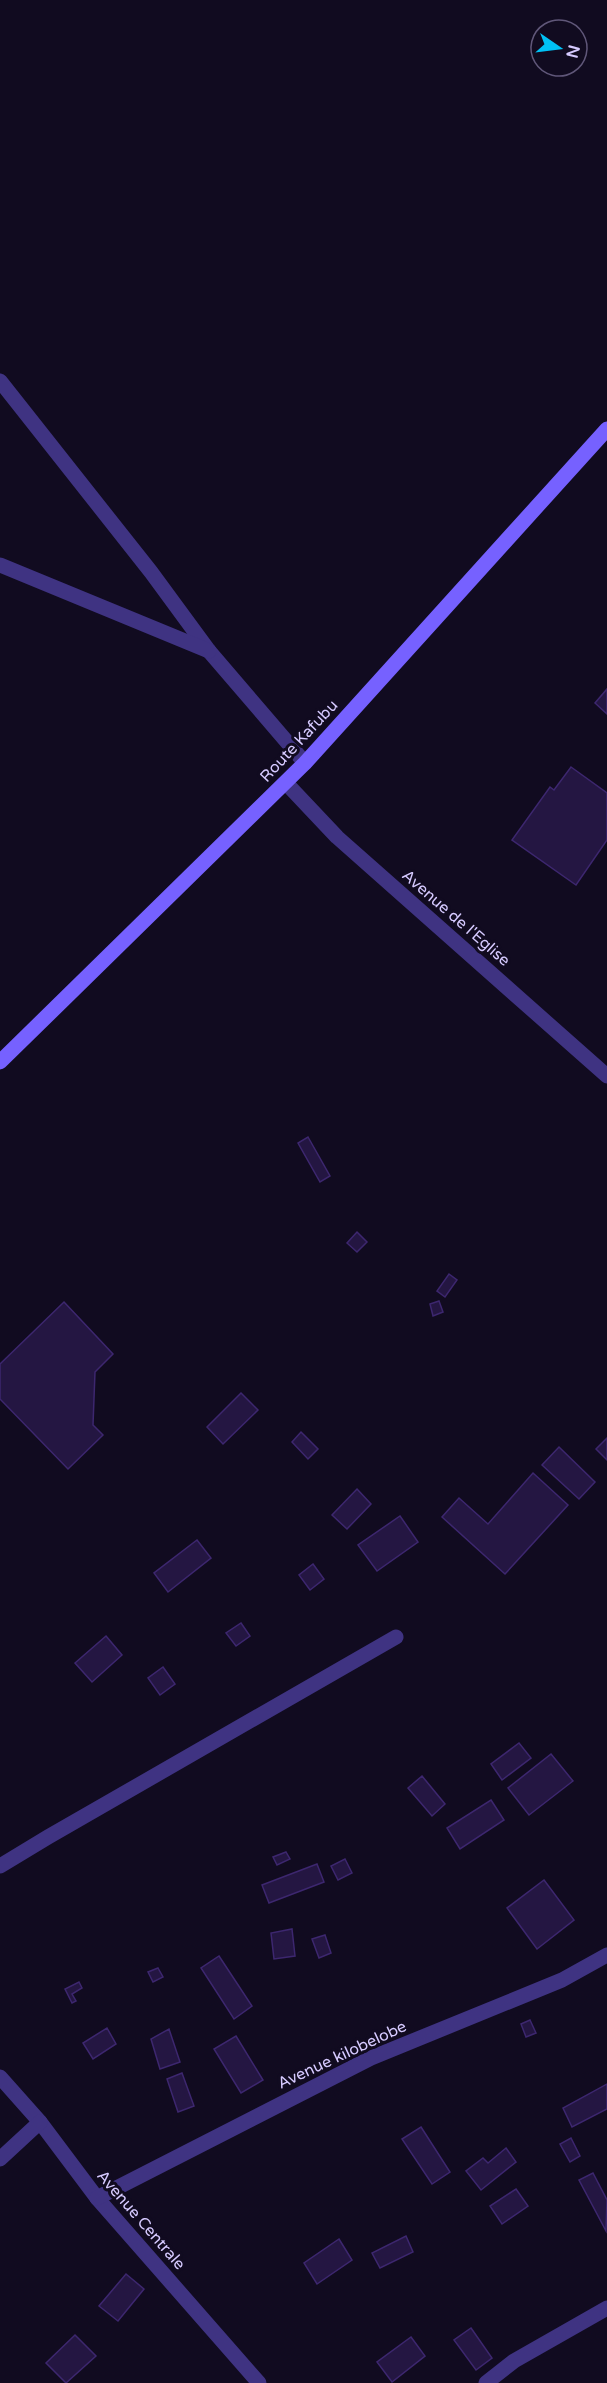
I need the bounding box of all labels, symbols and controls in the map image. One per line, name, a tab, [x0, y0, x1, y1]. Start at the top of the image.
north arrow	[529, 18, 589, 78]
text: N	[561, 43, 584, 60]
street label: Route Kafubu	[256, 696, 342, 786]
street label: Avenue de l'Eglise	[398, 865, 514, 971]
street label: Avenue kilobelobe	[274, 2016, 410, 2094]
street label: Avenue Centrale	[92, 2166, 190, 2274]

